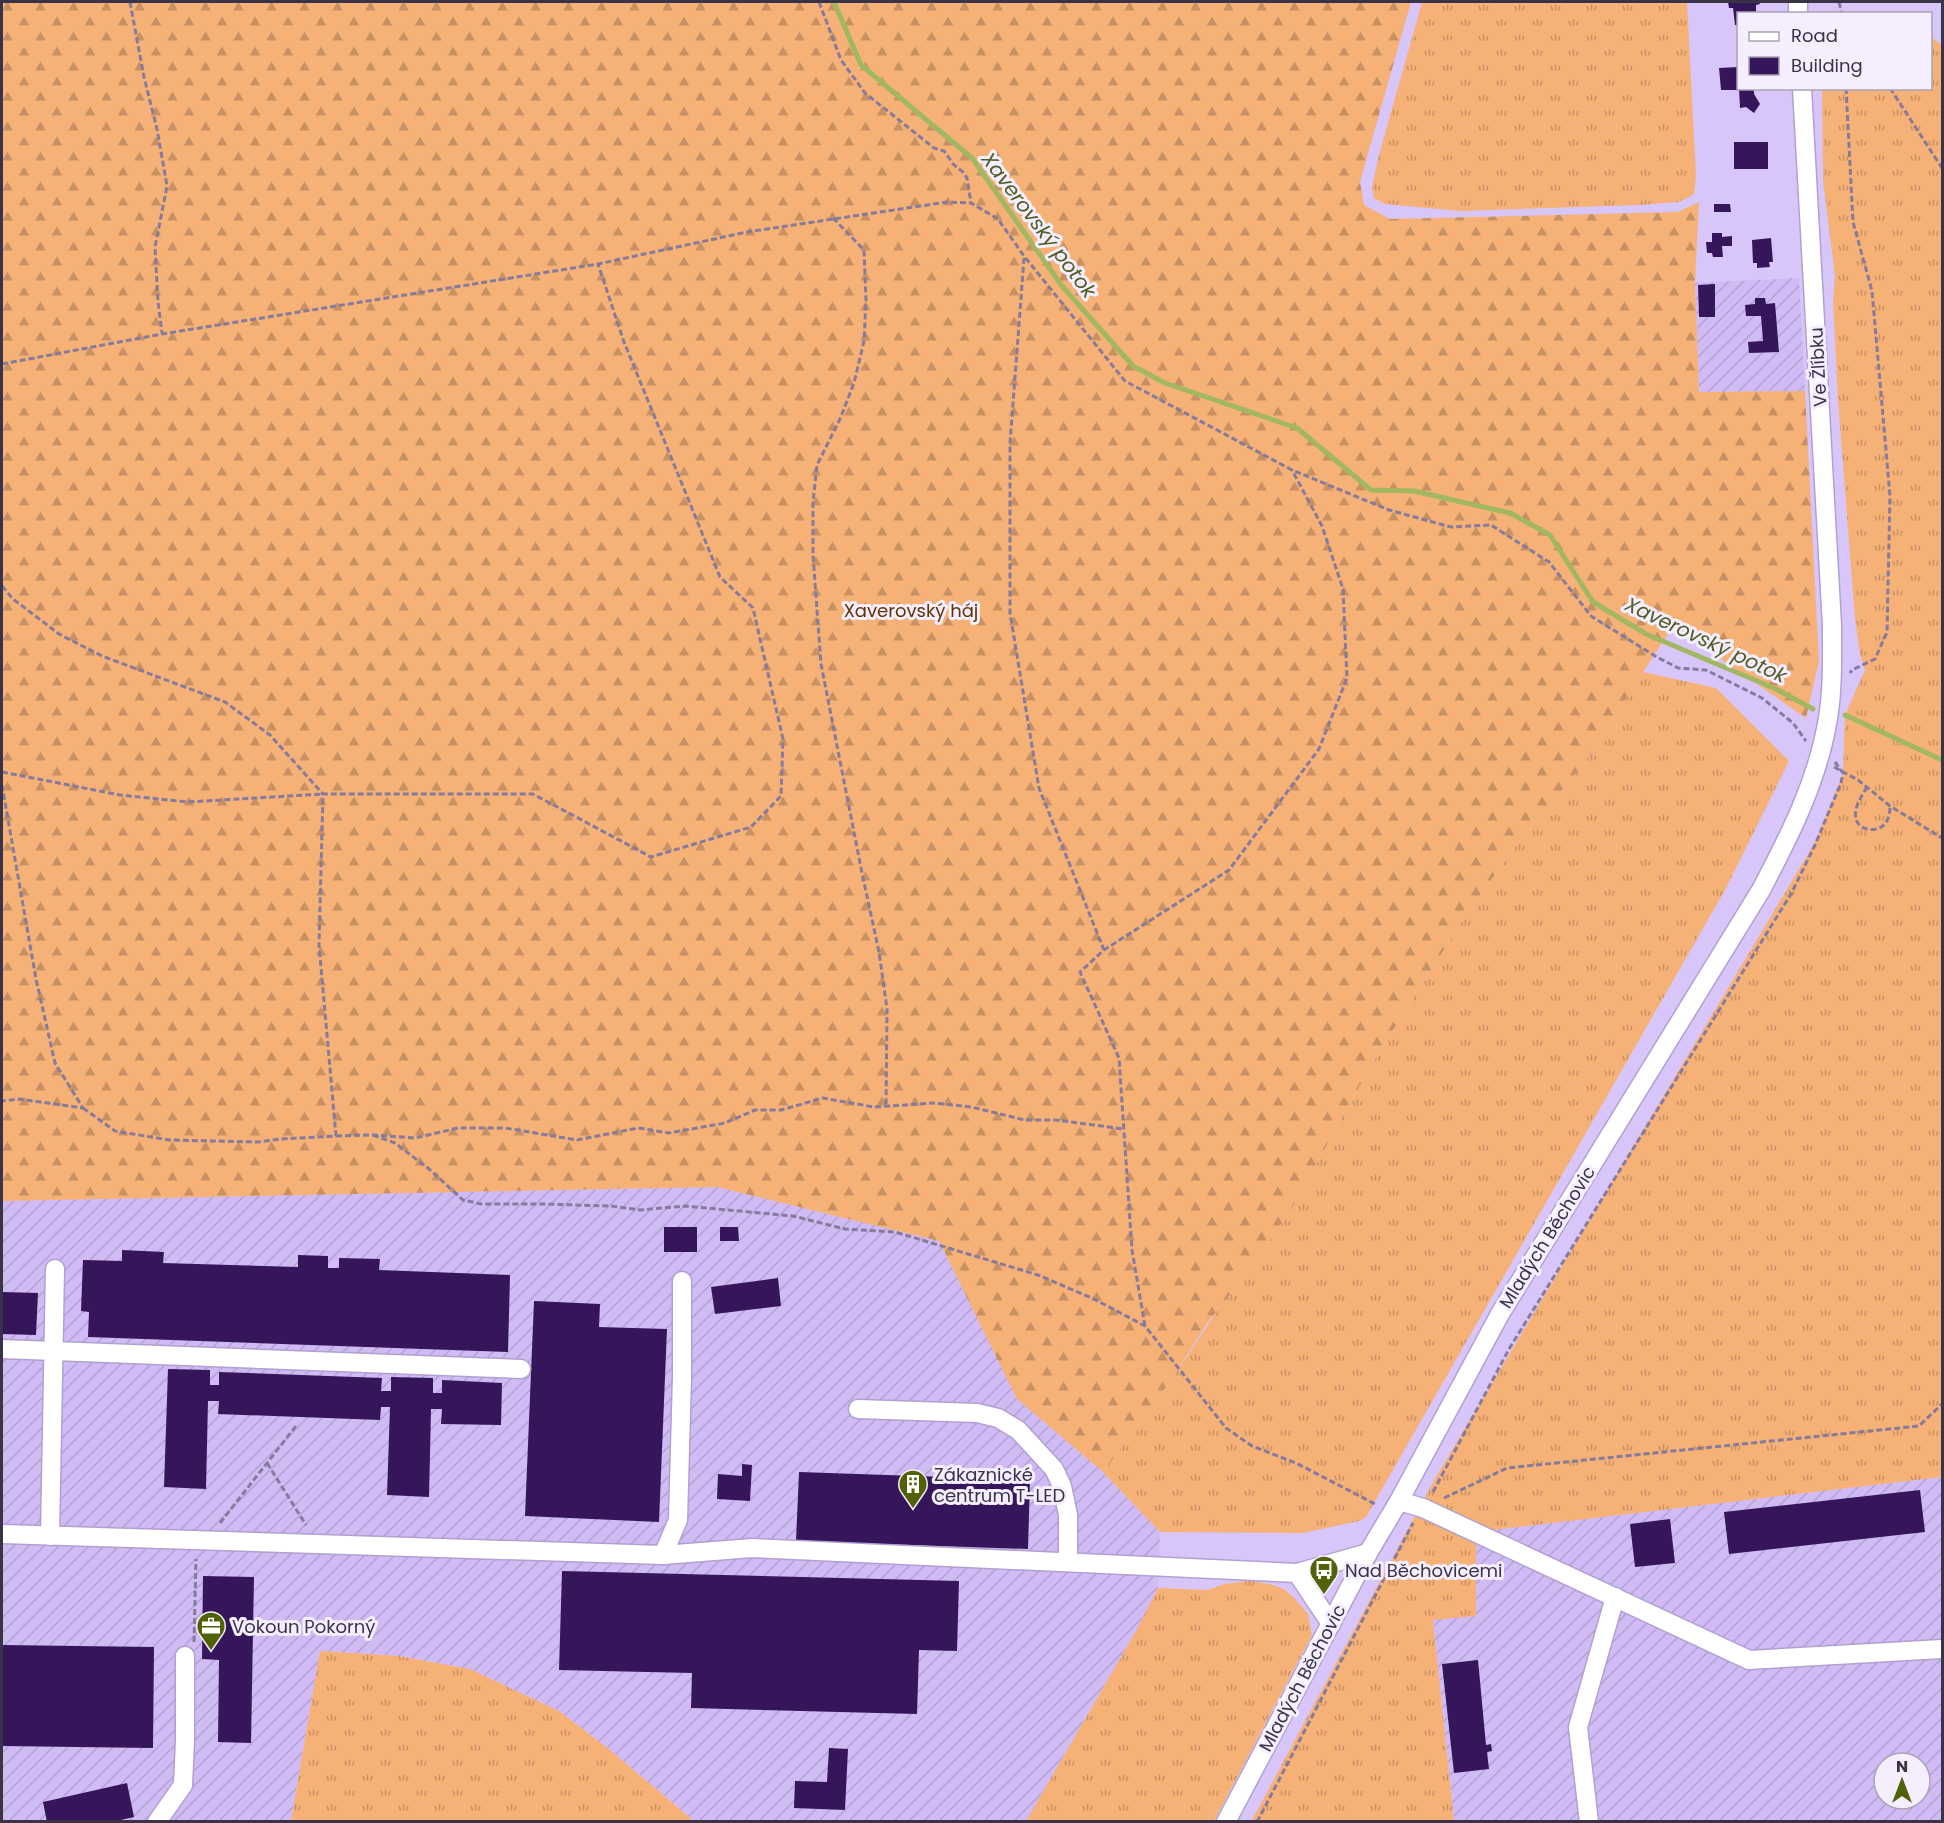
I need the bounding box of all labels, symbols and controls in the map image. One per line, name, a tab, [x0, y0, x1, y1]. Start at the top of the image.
legend	[1737, 12, 1932, 90]
text: Road	[1791, 23, 1838, 48]
text: Building	[1791, 53, 1863, 78]
water label: Xaverovský potok	[974, 146, 1104, 305]
street label: Ve Žlíbku	[1803, 327, 1833, 407]
water label: Xaverovský potok	[1620, 590, 1793, 691]
park label: Xaverovský háj	[844, 598, 978, 623]
street label: Mladých Běchovic	[1493, 1161, 1601, 1313]
place label: Zákaznické centrum T-LED	[934, 1462, 1065, 1508]
building icon: Zákaznické centrum T-LED	[897, 1468, 929, 1510]
bus stop icon: Nad Běchovicemi	[1308, 1554, 1340, 1596]
place label: Nad Běchovicemi	[1345, 1558, 1503, 1583]
street label: Mladých Běchovic	[1253, 1600, 1351, 1756]
office icon: Vokoun Pokorný	[195, 1610, 227, 1652]
place label: Vokoun Pokorný	[232, 1614, 375, 1639]
north arrow	[1872, 1751, 1932, 1811]
text: N	[1896, 1755, 1908, 1778]

